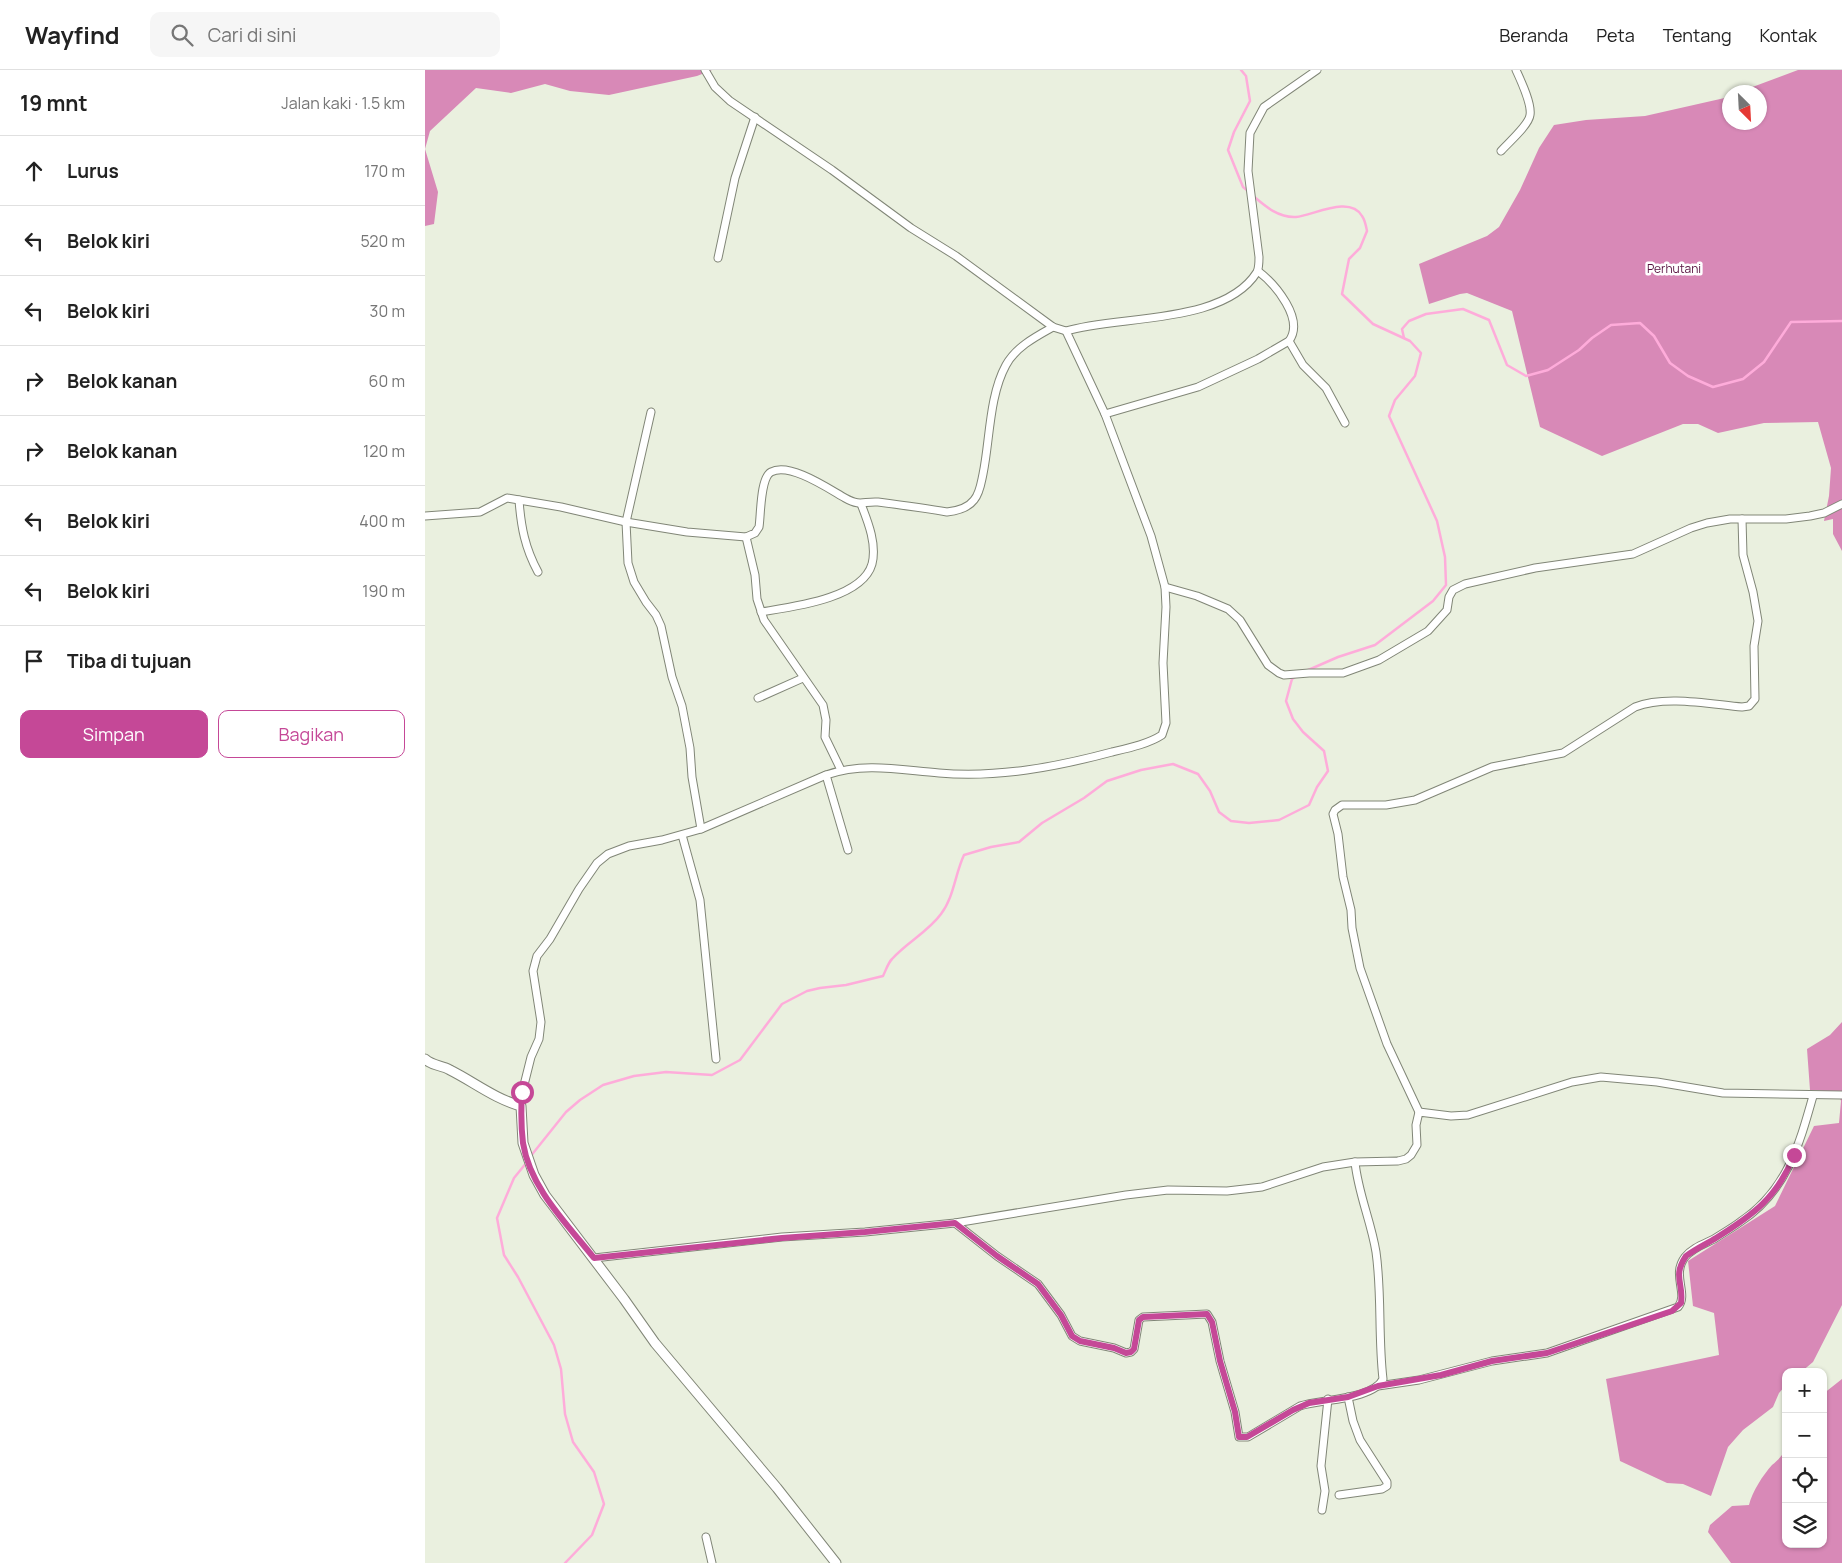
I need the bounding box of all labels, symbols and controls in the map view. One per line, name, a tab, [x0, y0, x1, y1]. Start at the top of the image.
search box	[150, 12, 500, 57]
text: Wayfind	[25, 18, 120, 51]
icon: search	[168, 21, 196, 49]
text: Cari di sini	[208, 22, 297, 48]
text: Beranda	[1499, 23, 1568, 47]
text: Peta	[1596, 23, 1635, 47]
text: Tentang	[1663, 23, 1732, 47]
text: Kontak	[1760, 23, 1817, 47]
north arrow	[1722, 85, 1767, 130]
text: 19 mnt	[20, 89, 88, 117]
text: Jalan kaki · 1.5 km	[281, 92, 405, 114]
icon: ahead	[20, 157, 48, 185]
text: Lurus	[67, 158, 119, 184]
text: 170 m	[364, 160, 405, 182]
icon: left	[20, 227, 48, 255]
text: Belok kiri	[67, 228, 150, 254]
text: 520 m	[361, 230, 405, 252]
park label: Perhutani	[1647, 260, 1701, 277]
icon: left	[20, 297, 48, 325]
text: Belok kiri	[67, 298, 150, 324]
text: 30 m	[370, 300, 405, 322]
icon: right	[20, 367, 48, 395]
text: Belok kanan	[67, 368, 177, 394]
text: 60 m	[369, 370, 405, 392]
icon: right	[20, 437, 48, 465]
text: Belok kanan	[67, 438, 177, 464]
text: 120 m	[363, 440, 405, 462]
icon: left	[20, 507, 48, 535]
text: Belok kiri	[67, 508, 150, 534]
text: 400 m	[359, 510, 405, 532]
icon: left	[20, 577, 48, 605]
text: Belok kiri	[67, 578, 150, 604]
text: 190 m	[362, 580, 405, 602]
icon: arrive	[20, 647, 48, 675]
text: Tiba di tujuan	[67, 648, 191, 674]
button: Simpan	[20, 710, 208, 758]
button: Bagikan	[218, 710, 405, 758]
route start	[511, 1081, 534, 1104]
route end	[1783, 1144, 1806, 1167]
map controls	[1782, 1368, 1827, 1548]
button: +	[1782, 1368, 1827, 1413]
button: −	[1782, 1413, 1827, 1458]
button: locate	[1782, 1458, 1827, 1503]
button: layers	[1782, 1503, 1827, 1548]

